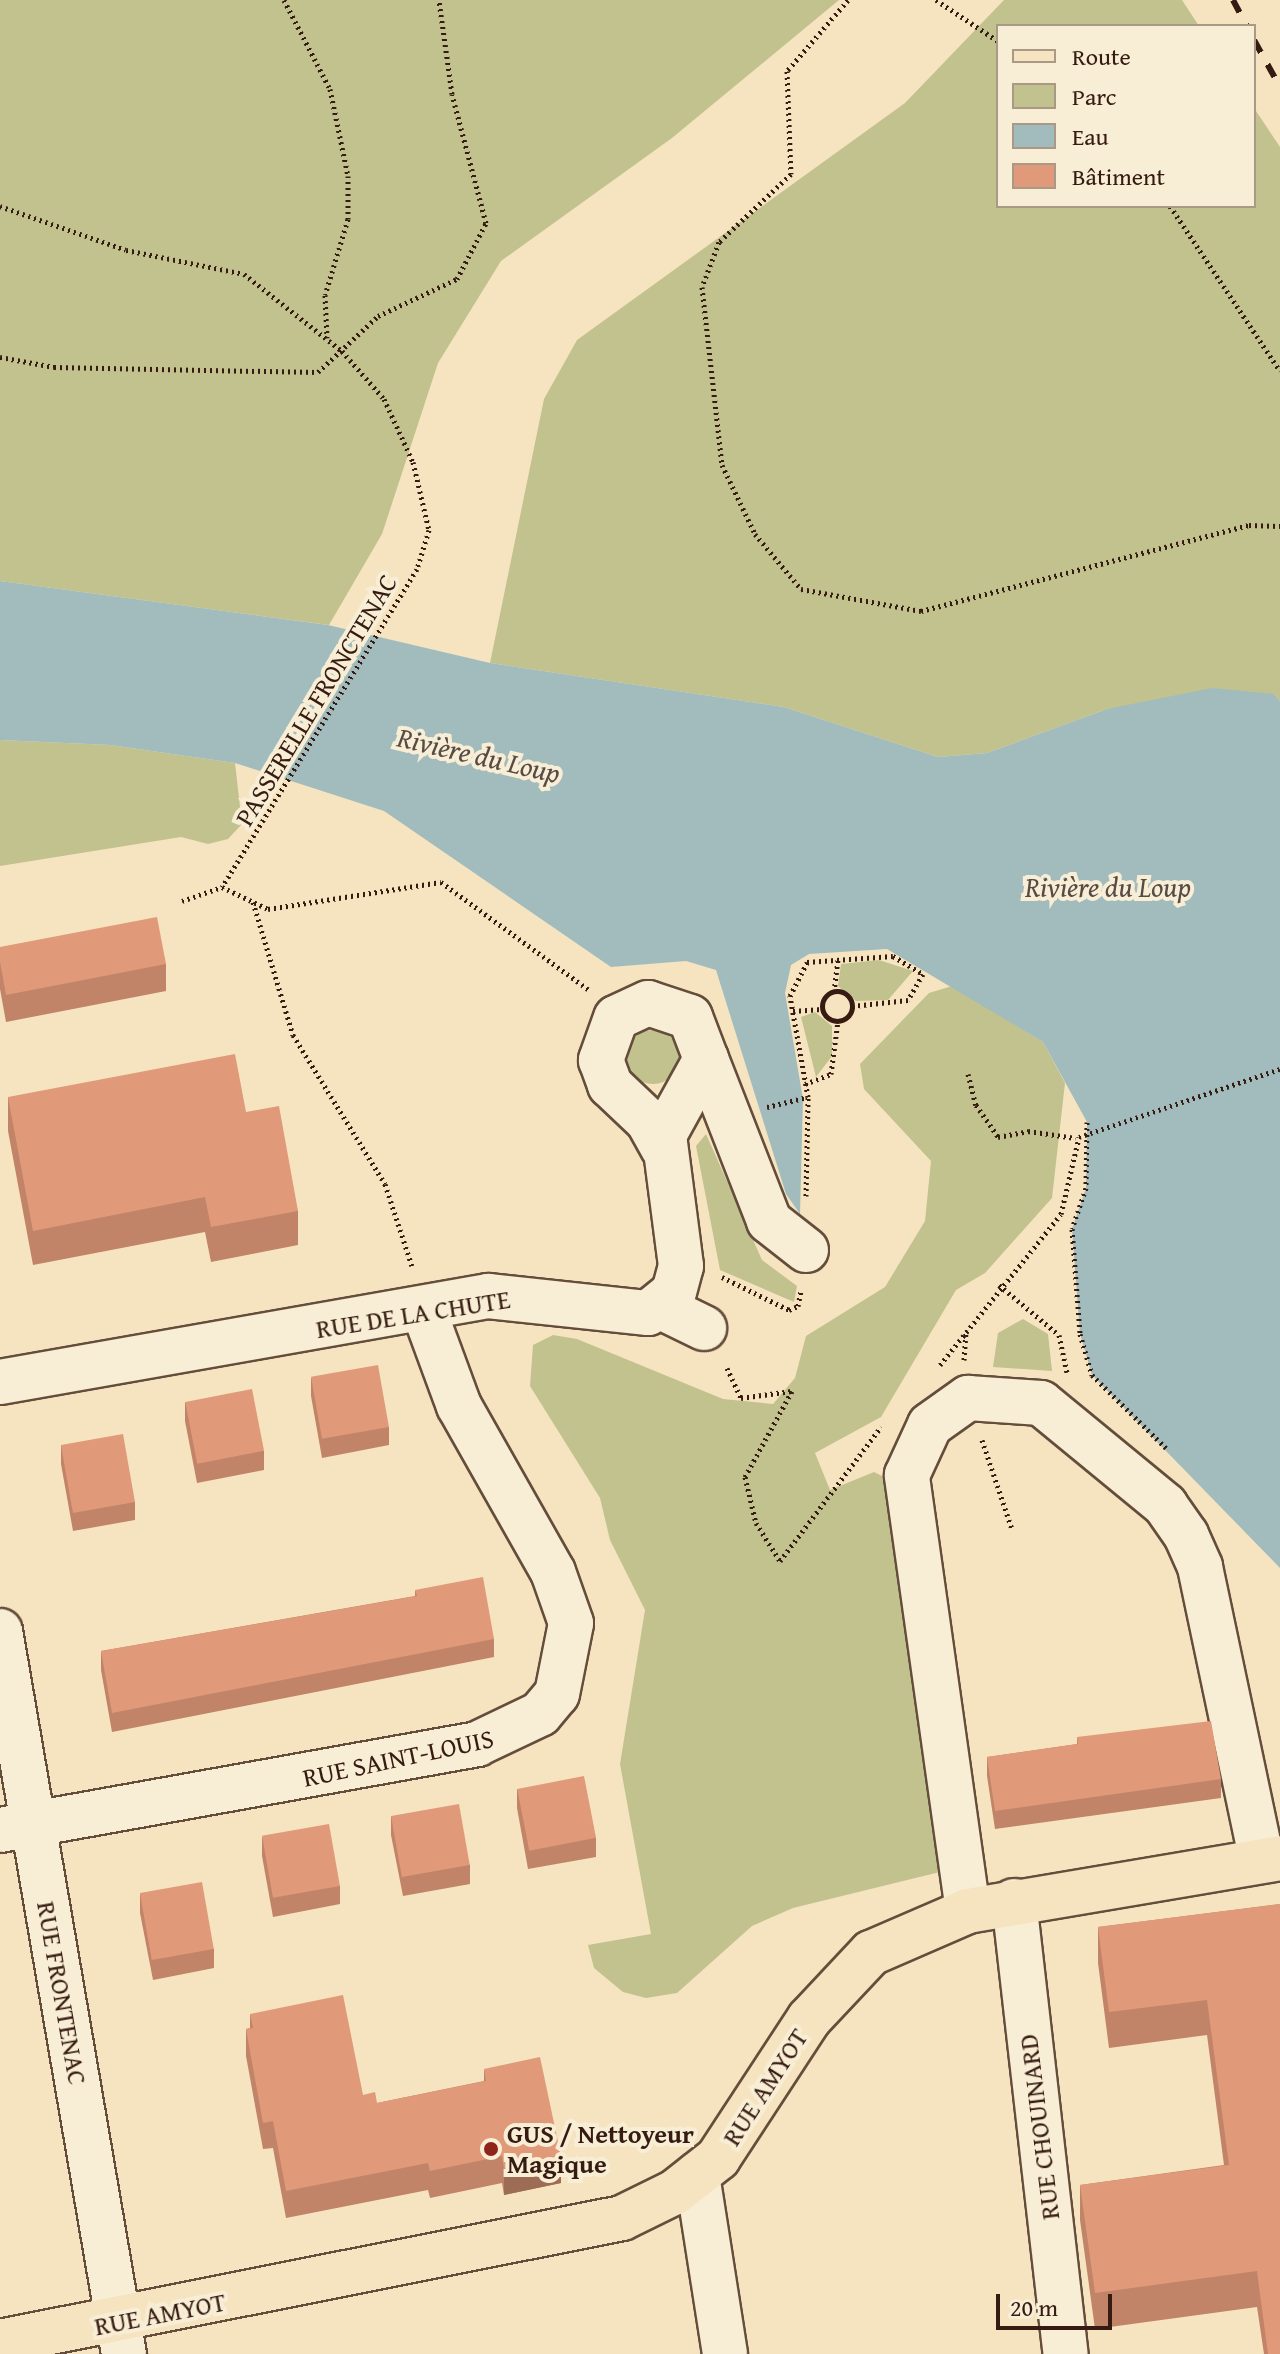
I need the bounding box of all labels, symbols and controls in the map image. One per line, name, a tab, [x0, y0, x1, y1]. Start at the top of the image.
legend	[996, 24, 1256, 208]
text: Route	[1072, 39, 1131, 74]
text: Parc	[1072, 79, 1116, 114]
text: Eau	[1072, 119, 1108, 154]
text: Bâtiment	[1072, 159, 1165, 194]
street label: PASSERELLE FRONCTENAC	[228, 569, 404, 831]
water label: Rivière du Loup	[394, 720, 564, 790]
water label: Rivière du Loup	[1025, 870, 1191, 904]
street label: RUE DE LA CHUTE	[314, 1283, 512, 1345]
street label: RUE SAINT-LOUIS	[300, 1723, 496, 1793]
street label: RUE FRONTENAC	[31, 1899, 93, 2087]
street label: RUE AMYOT	[716, 2023, 814, 2151]
street label: RUE CHOUINARD	[1012, 2032, 1066, 2222]
place label: GUS / Nettoyeur Magique	[507, 2118, 694, 2180]
marker: GUS / Nettoyeur Magique	[482, 2140, 500, 2158]
scale bar	[1000, 2278, 1116, 2328]
street label: RUE AMYOT	[92, 2286, 228, 2342]
text: 20 m	[1010, 2290, 1058, 2325]

